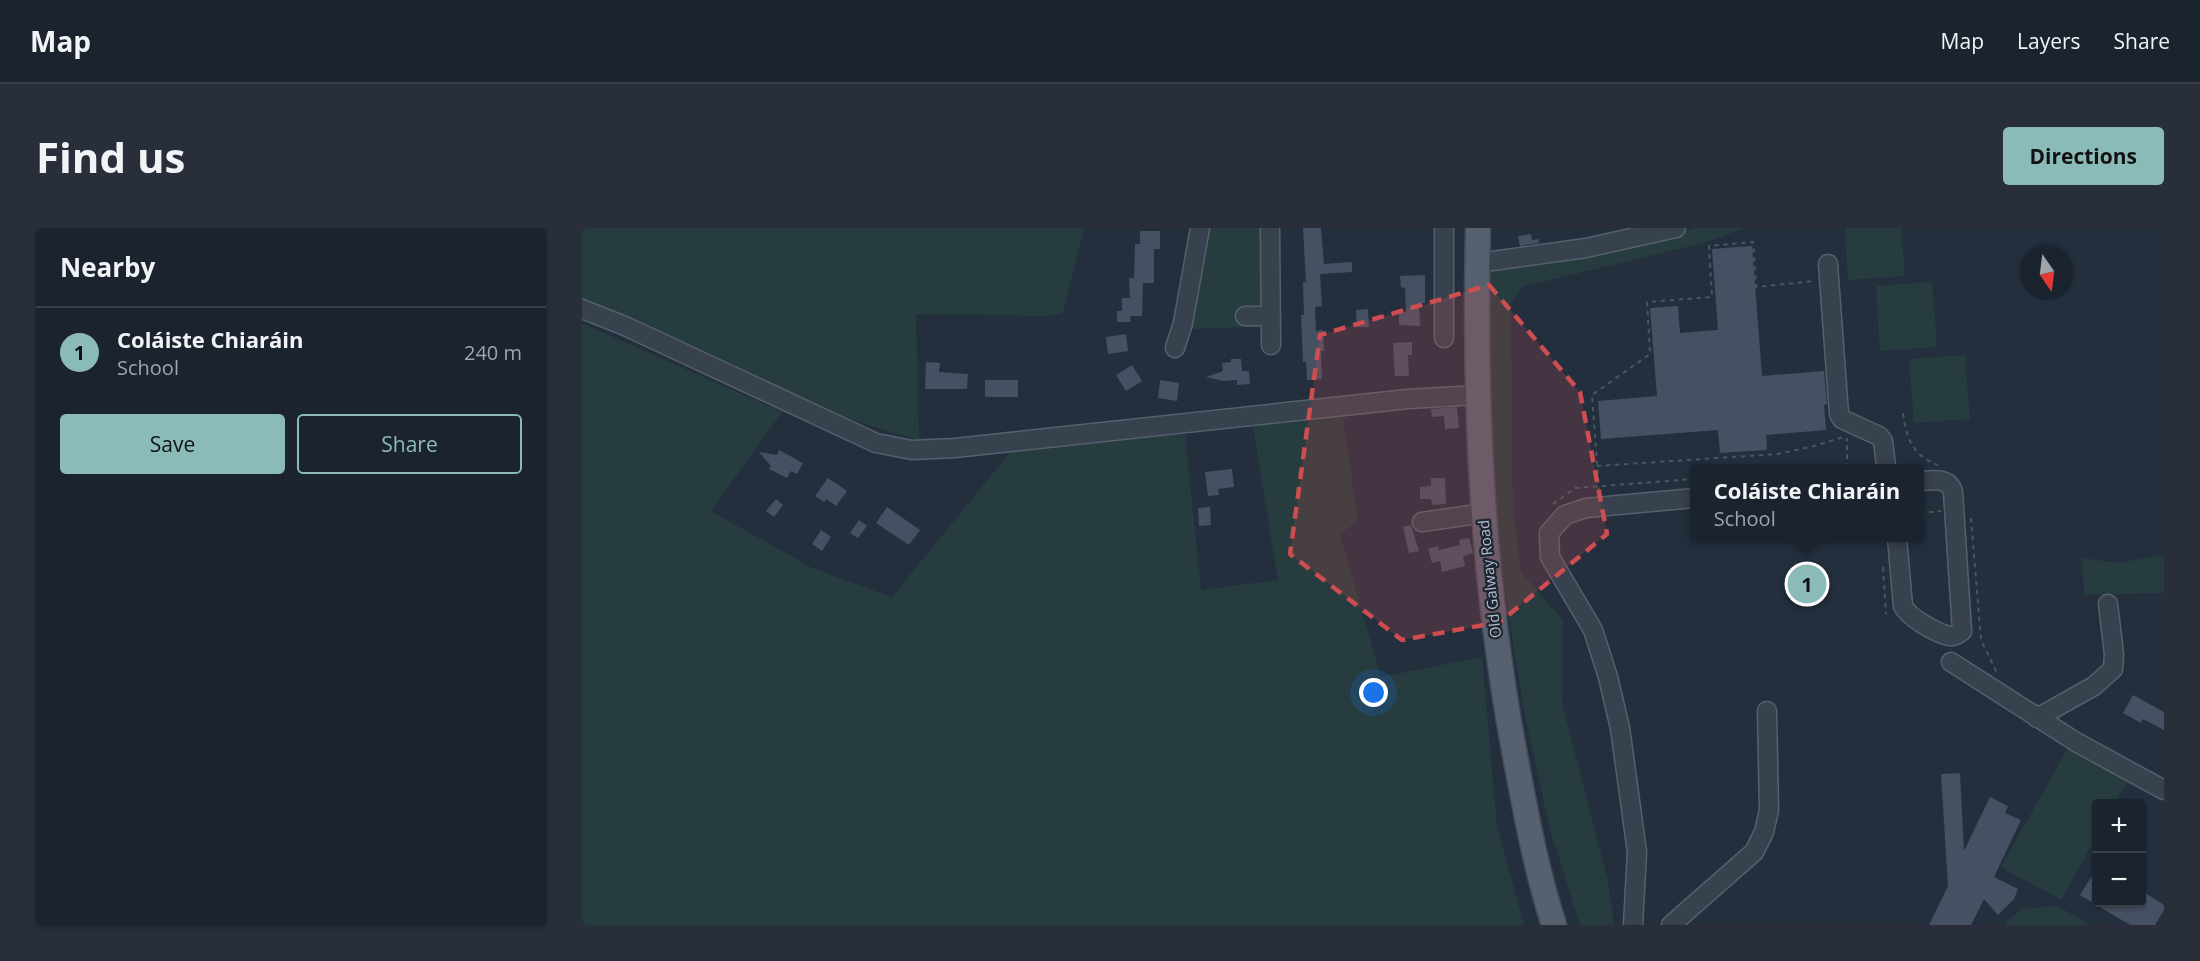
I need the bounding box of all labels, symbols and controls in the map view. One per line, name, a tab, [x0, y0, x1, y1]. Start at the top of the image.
text: Map	[30, 22, 91, 60]
text: Map	[1941, 27, 1984, 55]
text: Layers	[2017, 27, 2081, 55]
text: Share	[2114, 27, 2170, 55]
button: Directions	[2003, 127, 2164, 185]
text: Find us	[36, 128, 185, 185]
north arrow	[2020, 246, 2074, 300]
text: Nearby	[60, 249, 155, 285]
text: Coláiste Chiaráin	[117, 324, 303, 354]
text: 1	[74, 339, 85, 366]
text: 240 m	[464, 339, 522, 366]
text: School	[117, 354, 179, 381]
button: Save	[60, 414, 285, 474]
button: Share	[297, 414, 522, 474]
popup	[1690, 464, 1924, 542]
text: Coláiste Chiaráin	[1714, 475, 1900, 505]
text: School	[1714, 505, 1776, 532]
street label: Old Galway Road	[1473, 519, 1505, 639]
pin: 1	[1788, 562, 1826, 606]
your location	[1359, 678, 1388, 707]
map controls	[2092, 799, 2146, 907]
button: +	[2092, 799, 2146, 853]
button: −	[2092, 853, 2146, 907]

